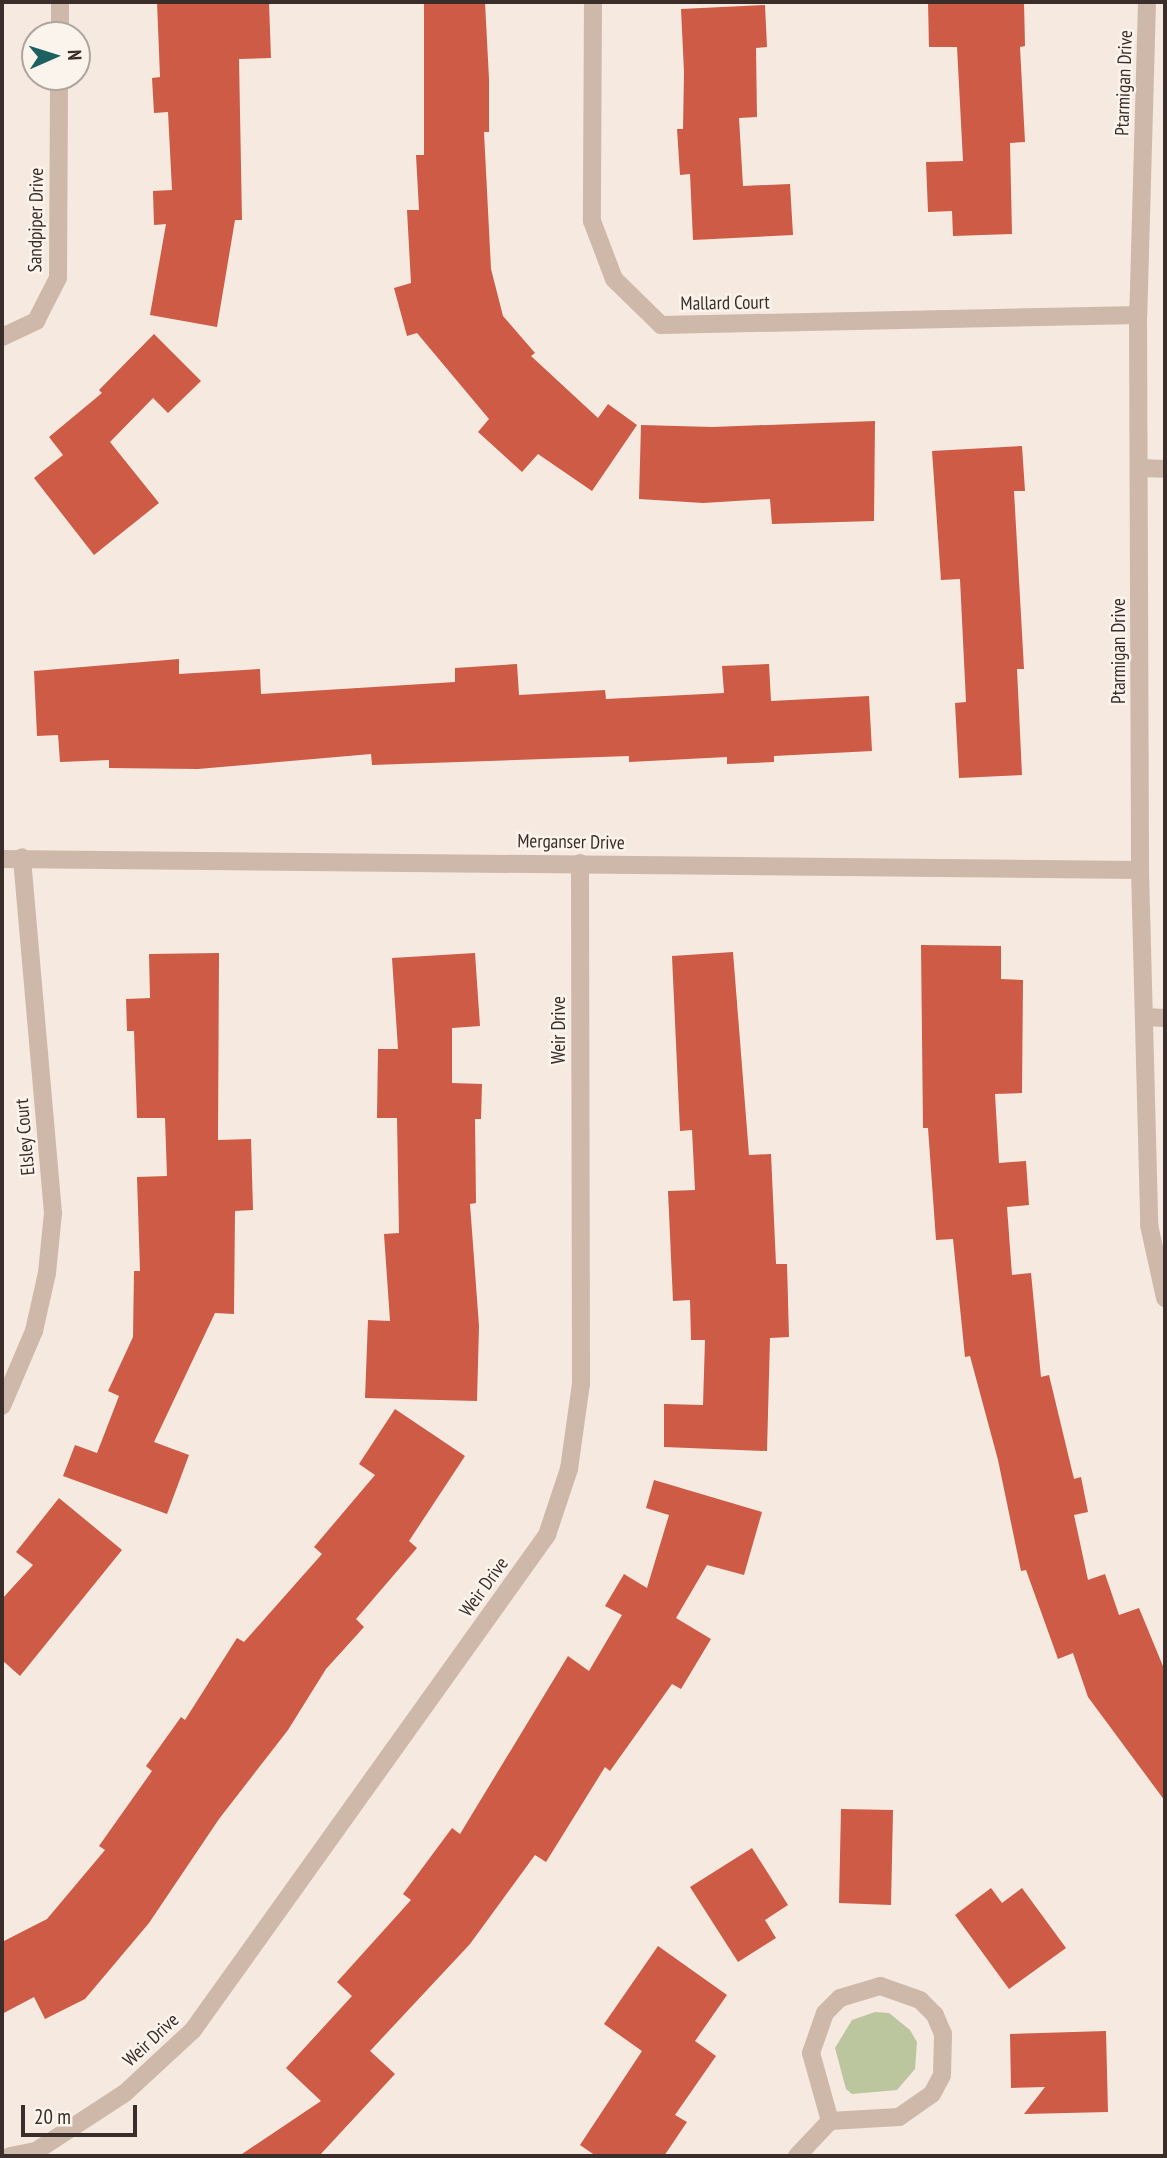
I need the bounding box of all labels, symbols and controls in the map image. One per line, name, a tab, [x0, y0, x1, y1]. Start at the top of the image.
north arrow	[21, 21, 91, 91]
street label: Ptarmigan Drive	[1111, 30, 1137, 136]
text: N	[63, 49, 87, 61]
street label: Sandpiper Drive	[24, 168, 48, 272]
street label: Mallard Court	[680, 291, 770, 315]
street label: Ptarmigan Drive	[1108, 598, 1130, 704]
street label: Merganser Drive	[517, 830, 625, 854]
street label: Weir Drive	[548, 996, 570, 1064]
street label: Elsley Court	[10, 1097, 40, 1177]
street label: Weir Drive	[455, 1553, 513, 1621]
street label: Weir Drive	[118, 2009, 184, 2071]
scale bar	[24, 2092, 140, 2136]
text: 20 m	[34, 2103, 71, 2130]

